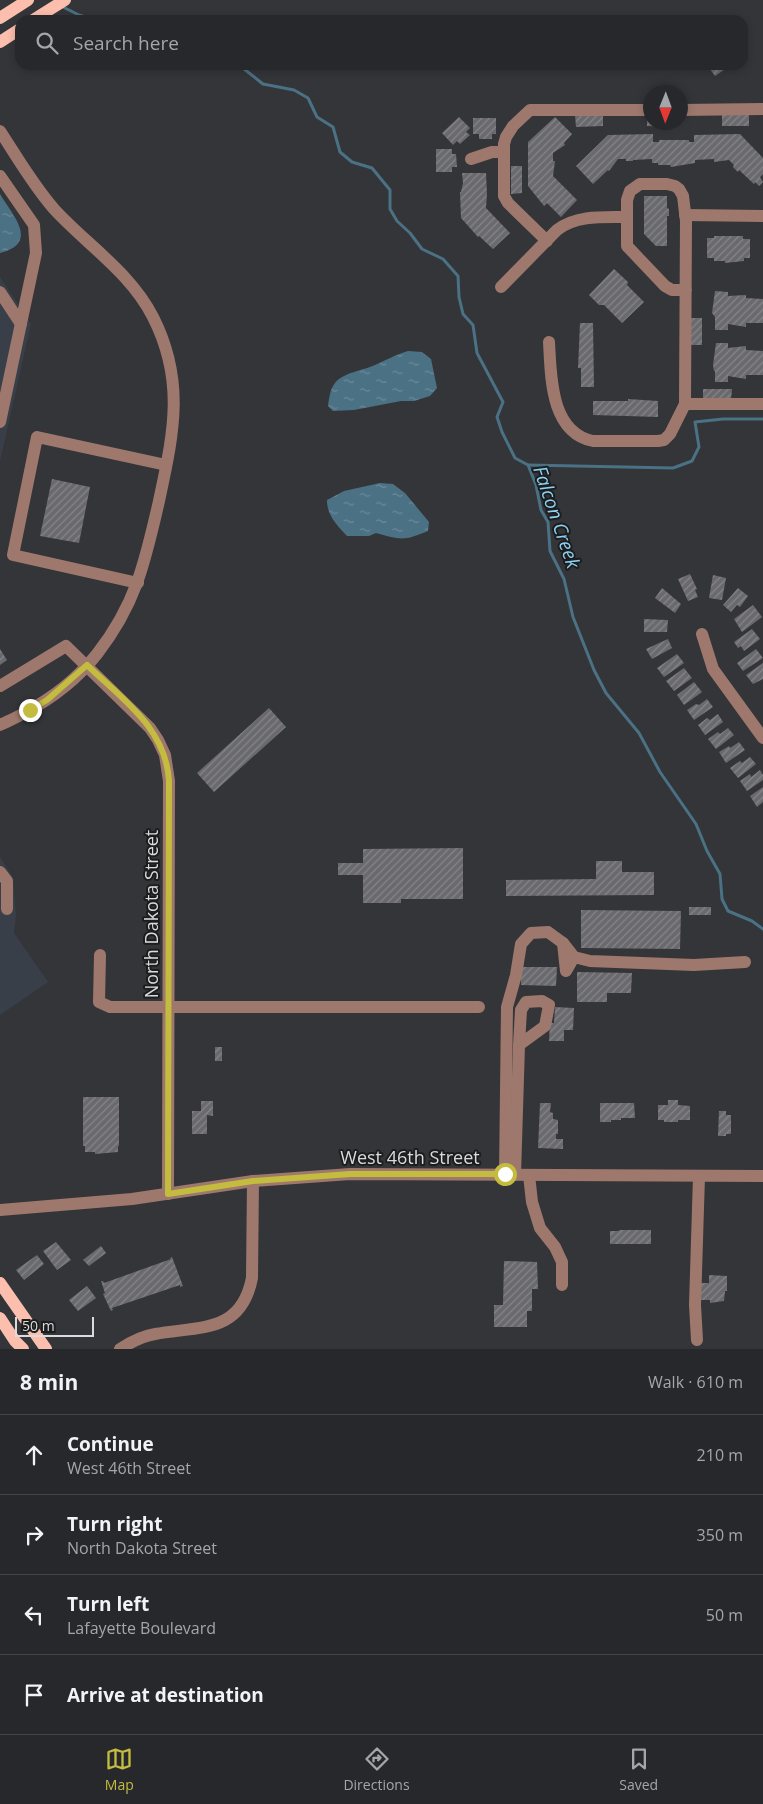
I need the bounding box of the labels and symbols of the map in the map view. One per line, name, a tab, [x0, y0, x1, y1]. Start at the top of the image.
north arrow	[643, 85, 688, 130]
water label: Falcon Creek	[527, 462, 587, 572]
route end	[19, 699, 42, 722]
street label: North Dakota Street	[139, 830, 163, 998]
street label: West 46th Street	[340, 1145, 480, 1169]
route start	[494, 1163, 517, 1186]
scale bar	[15, 1314, 94, 1337]

